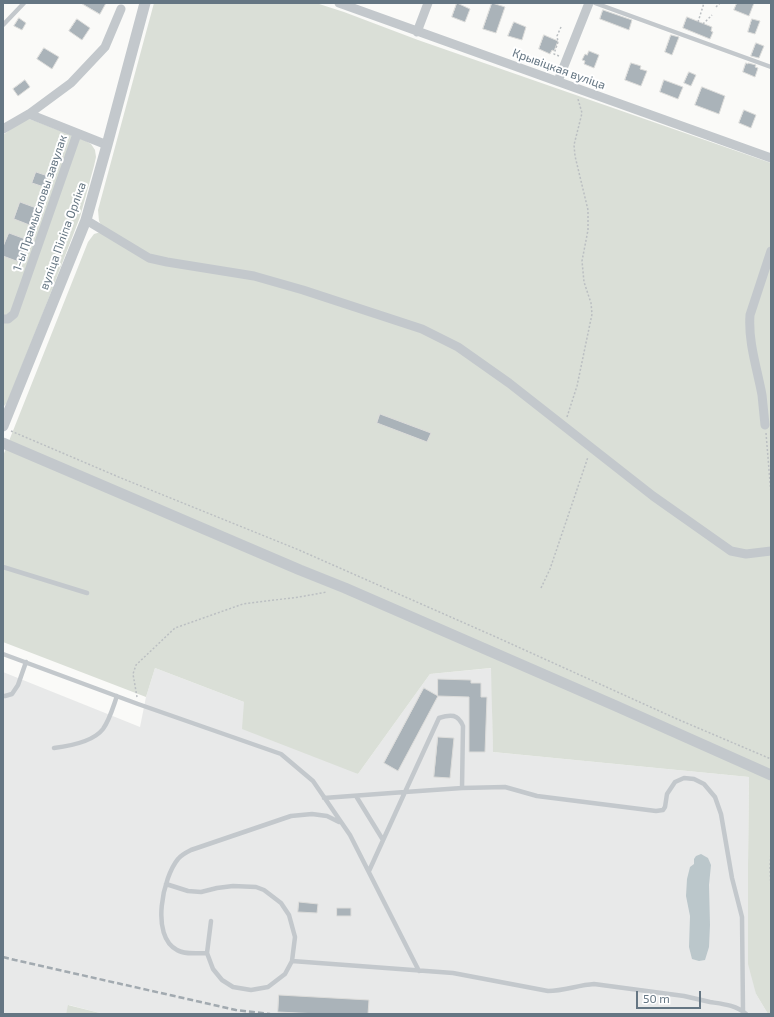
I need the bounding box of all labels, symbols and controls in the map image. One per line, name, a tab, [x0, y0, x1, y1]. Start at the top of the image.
street label: Крывіцкая вуліца	[511, 45, 607, 93]
street label: 1-ы Прамысловы завулак	[10, 133, 70, 273]
street label: вуліца Піліпа Орліка	[37, 180, 89, 292]
scale bar	[638, 983, 703, 1009]
text: 50 m	[643, 991, 670, 1005]

